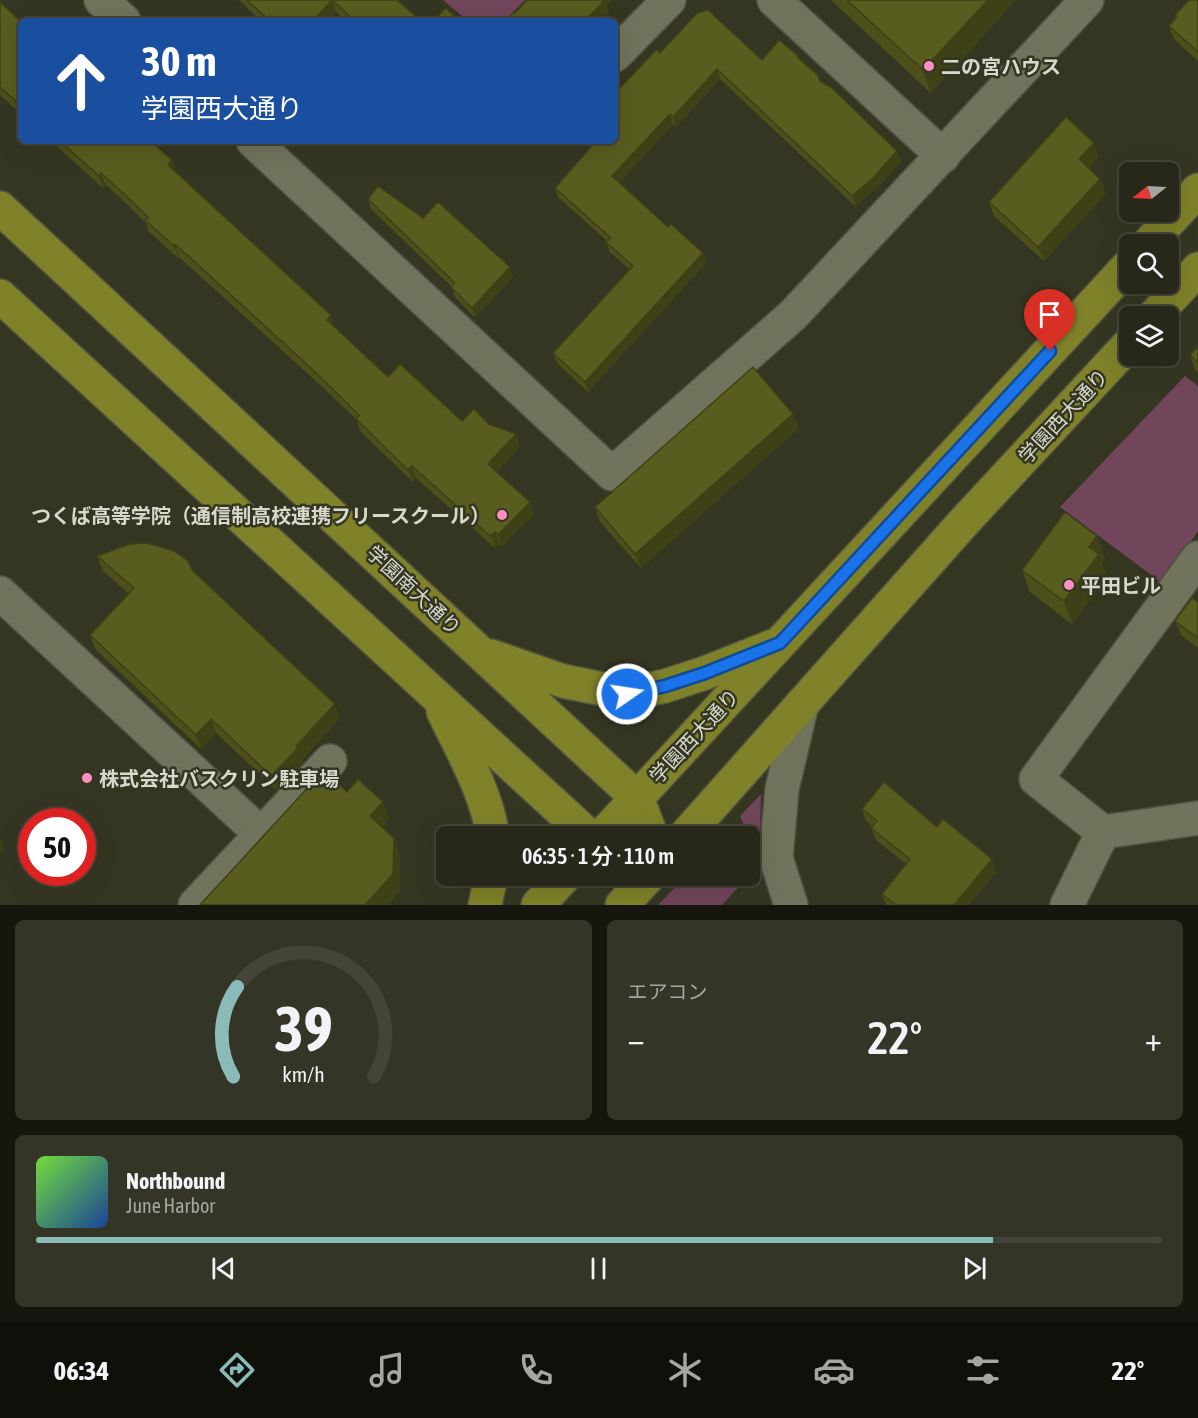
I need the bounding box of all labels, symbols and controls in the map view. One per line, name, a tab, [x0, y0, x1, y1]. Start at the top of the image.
text: 30 m	[141, 37, 216, 85]
icon: ahead	[42, 42, 120, 120]
place label: 二の宮ハウス	[941, 55, 1061, 78]
marker: 二の宮ハウス	[922, 59, 936, 73]
text: 学園西大通り	[141, 93, 303, 124]
north arrow	[1119, 162, 1179, 222]
map controls	[1119, 162, 1179, 366]
button: search	[1119, 234, 1179, 294]
pin	[1024, 289, 1075, 351]
icon: arrive	[1033, 298, 1066, 331]
button: layers	[1119, 306, 1179, 366]
street label: 学園西大通り	[1014, 364, 1112, 468]
place label: つくば高等学院（通信制高校連携フリースクール）	[31, 504, 490, 527]
marker: つくば高等学院（通信制高校連携フリースクール）	[495, 508, 509, 522]
street label: 学園南大通り	[362, 541, 466, 639]
place label: 平田ビル	[1081, 574, 1161, 597]
marker: 平田ビル	[1062, 578, 1076, 592]
position arrow	[595, 662, 659, 726]
street label: 学園西大通り	[645, 684, 743, 788]
place label: 株式会社バスクリン駐車場	[99, 767, 339, 790]
marker: 株式会社バスクリン駐車場	[80, 771, 94, 785]
speed limit sign: 50	[18, 808, 96, 886]
text: 06:35 · 1 分 · 110 m	[522, 843, 674, 869]
text: エアコン	[628, 980, 708, 1003]
text: 39	[274, 993, 333, 1064]
text: 22°	[867, 1012, 922, 1064]
text: −	[628, 1020, 645, 1058]
text: +	[1145, 1020, 1162, 1058]
text: km/h	[282, 1062, 325, 1087]
text: Northbound	[126, 1168, 225, 1194]
text: June Harbor	[126, 1194, 215, 1217]
icon: previous	[207, 1252, 240, 1285]
icon: pause	[582, 1252, 615, 1285]
icon: next	[958, 1252, 991, 1285]
icon: directions	[216, 1349, 258, 1391]
icon: music	[366, 1349, 408, 1391]
icon: phone	[515, 1349, 557, 1391]
icon: climate	[664, 1349, 706, 1391]
icon: car	[813, 1349, 855, 1391]
icon: filters	[962, 1349, 1004, 1391]
text: 06:34	[54, 1355, 109, 1386]
text: 22°	[1111, 1355, 1144, 1386]

